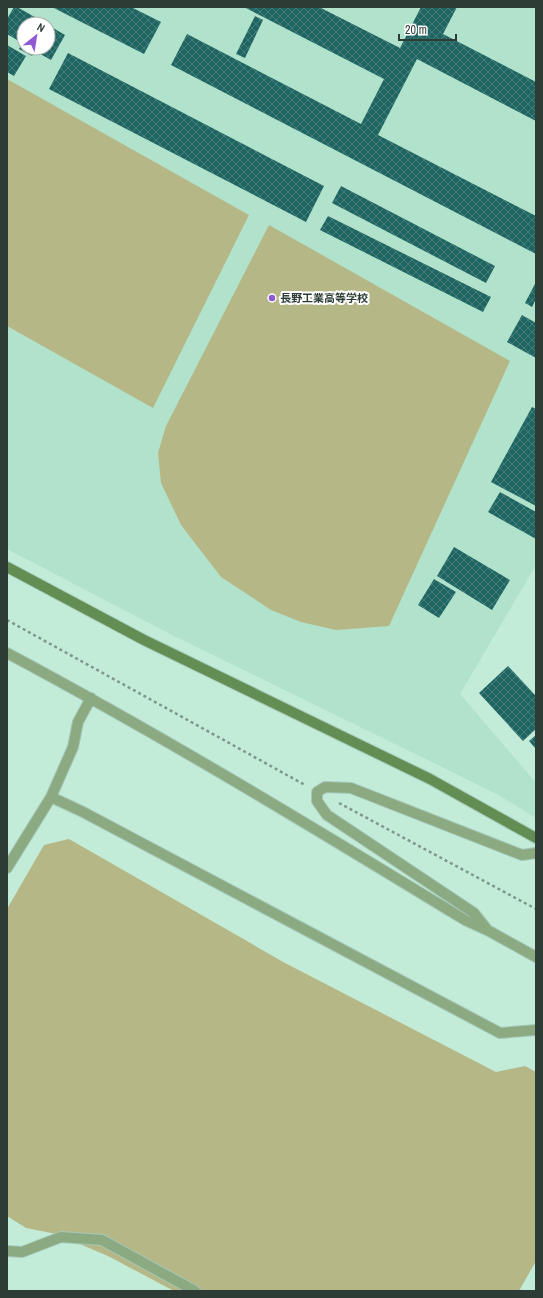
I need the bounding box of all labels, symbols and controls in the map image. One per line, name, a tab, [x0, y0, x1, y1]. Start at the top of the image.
north arrow	[16, 16, 56, 56]
scale bar	[399, 16, 456, 42]
text: N	[35, 20, 47, 35]
text: 20 m	[405, 22, 427, 38]
place label: 長野工業高等学校	[280, 291, 368, 305]
marker: 長野工業高等学校	[267, 293, 277, 303]

